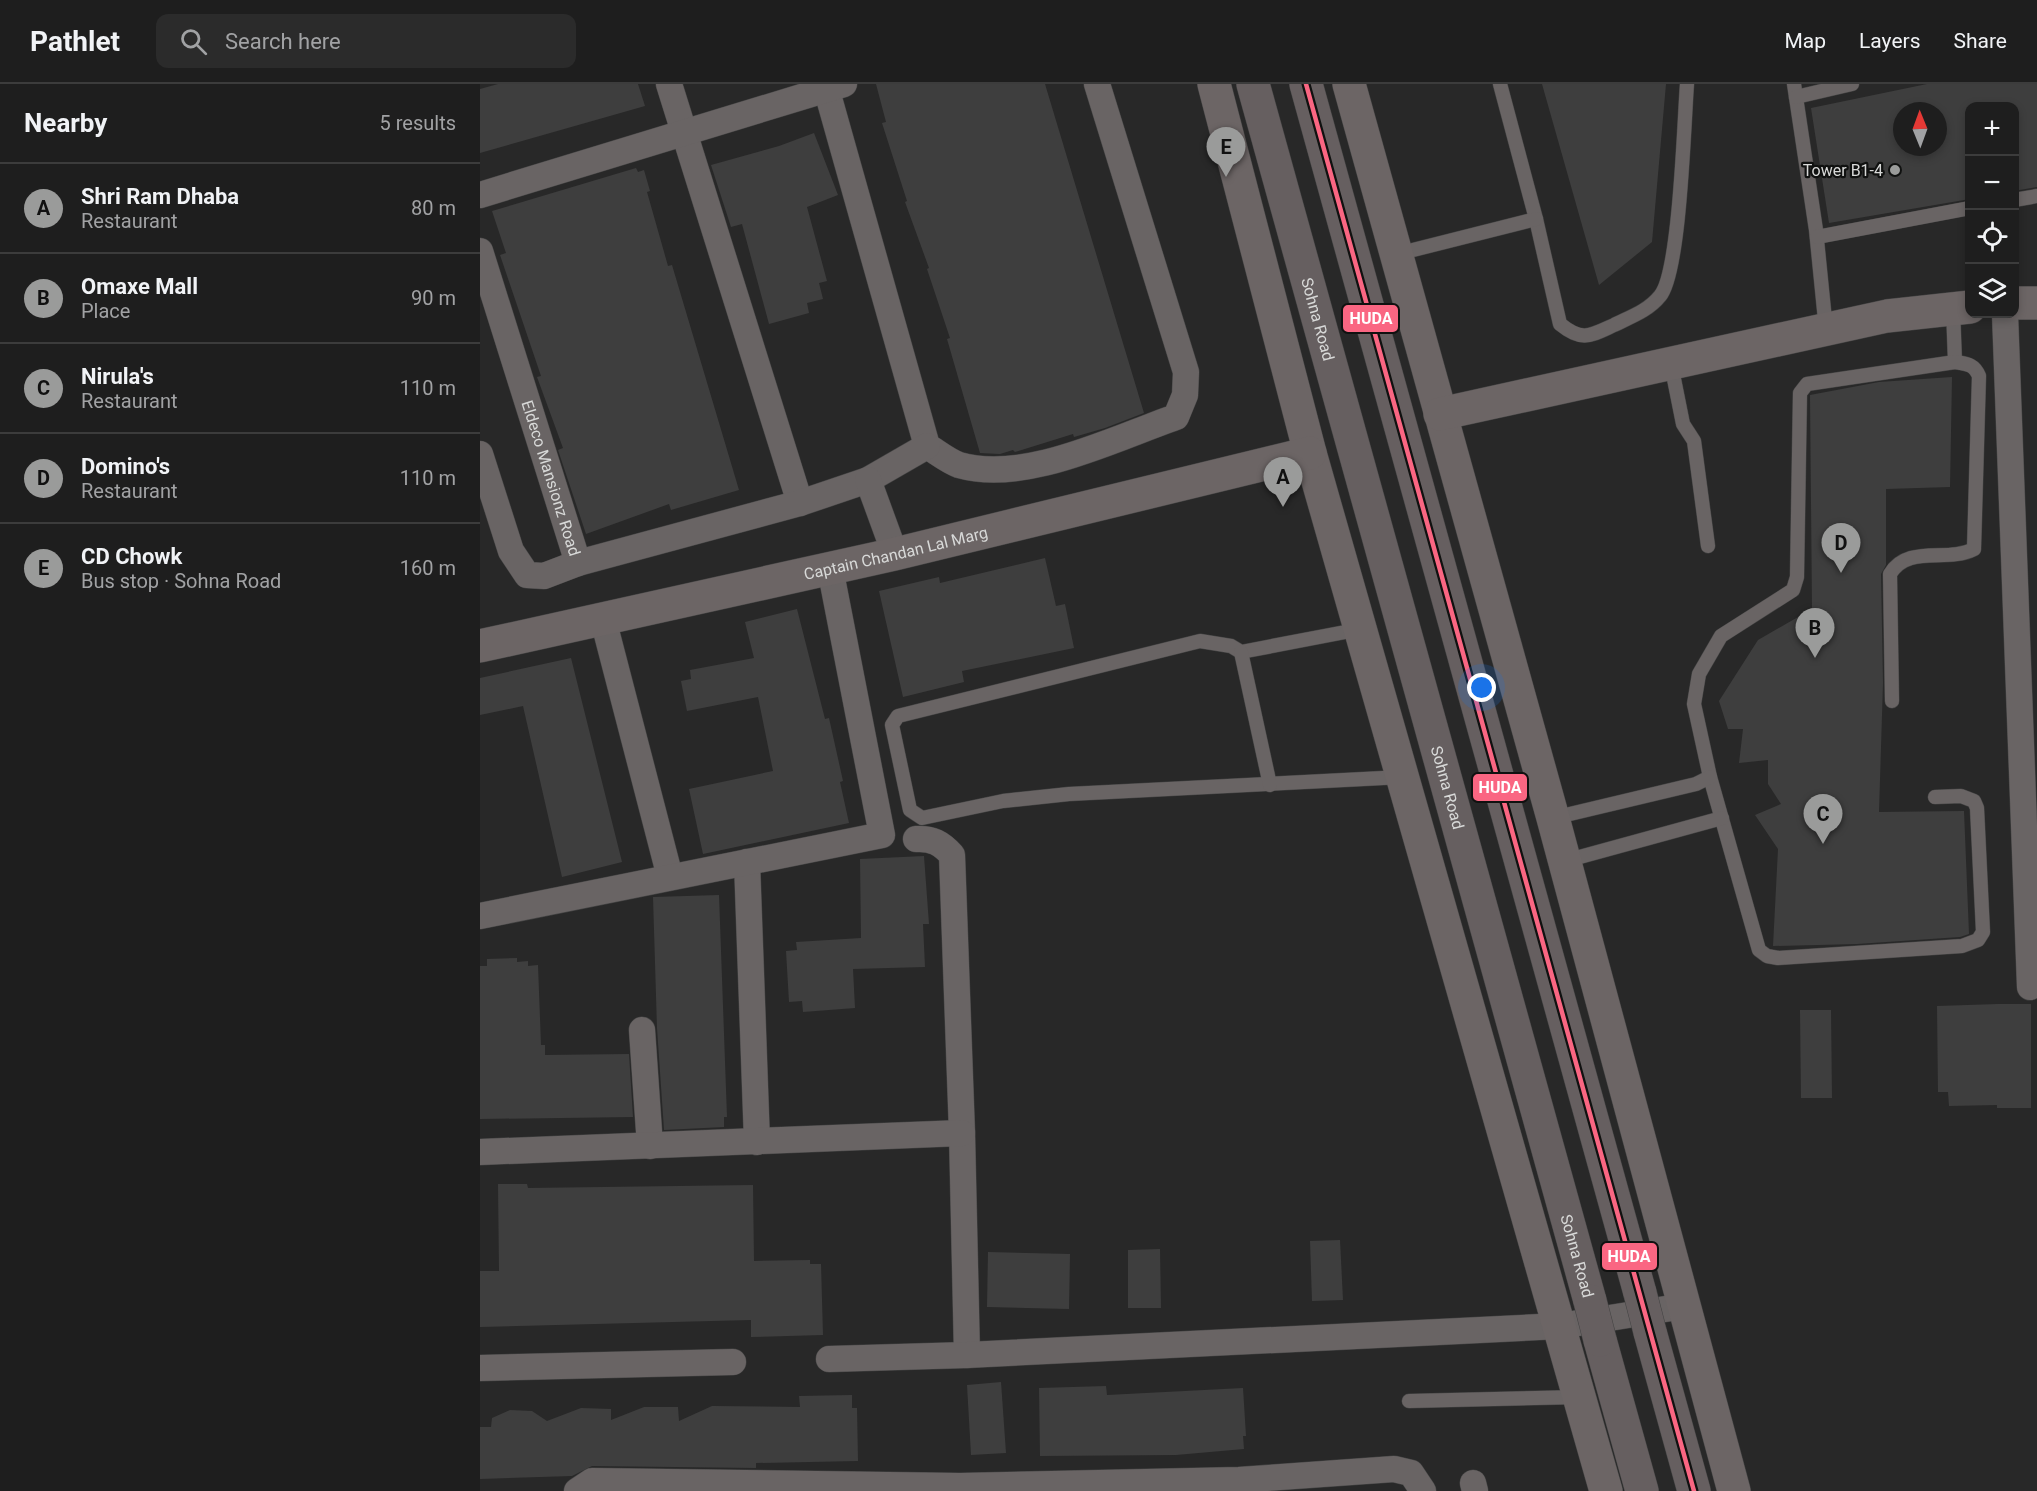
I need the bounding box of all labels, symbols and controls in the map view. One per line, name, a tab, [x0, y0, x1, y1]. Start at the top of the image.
search box	[156, 14, 576, 68]
text: Pathlet	[30, 25, 120, 58]
icon: search	[177, 25, 210, 58]
text: Search here	[225, 29, 341, 54]
text: Map	[1784, 29, 1826, 53]
text: Layers	[1859, 29, 1920, 53]
text: Share	[1953, 29, 2007, 53]
north arrow	[1893, 102, 1947, 156]
map controls	[1965, 102, 2019, 318]
button: +	[1965, 102, 2019, 156]
text: Nearby	[24, 108, 107, 138]
text: 5 results	[380, 111, 456, 135]
pin: E	[1206, 128, 1246, 177]
button: −	[1965, 156, 2019, 210]
place label: Tower B1-4	[1803, 161, 1883, 180]
marker: Tower B1-4	[1888, 163, 1902, 177]
text: Shri Ram Dhaba	[81, 184, 239, 209]
text: A	[37, 196, 50, 220]
text: 80 m	[411, 196, 456, 220]
text: Restaurant	[81, 209, 178, 233]
button: locate	[1965, 210, 2019, 264]
button: layers	[1965, 264, 2019, 318]
text: Omaxe Mall	[81, 274, 198, 299]
street label: Sohna Road	[1298, 275, 1339, 363]
text: B	[37, 286, 50, 310]
text: 90 m	[411, 286, 456, 310]
text: Place	[81, 299, 130, 323]
line badge: HUDA	[1342, 304, 1399, 333]
text: HUDA	[1350, 309, 1393, 328]
text: Nirula's	[81, 364, 154, 389]
text: C	[37, 376, 50, 400]
text: 110 m	[400, 376, 456, 400]
text: Restaurant	[81, 389, 178, 413]
street label: Eldeco Mansionz Road	[518, 398, 585, 558]
text: Domino's	[81, 454, 170, 479]
pin: A	[1264, 458, 1302, 507]
text: D	[37, 466, 50, 490]
text: 110 m	[400, 466, 456, 490]
text: Restaurant	[81, 479, 178, 503]
street label: Captain Chandan Lal Marg	[802, 522, 990, 583]
pin: D	[1822, 524, 1860, 573]
text: CD Chowk	[81, 544, 182, 569]
text: E	[38, 556, 49, 580]
text: 160 m	[400, 556, 456, 580]
text: Bus stop · Sohna Road	[81, 569, 281, 593]
pin: B	[1796, 608, 1834, 658]
your location	[1467, 673, 1496, 702]
street label: Sohna Road	[1427, 744, 1468, 831]
line badge: HUDA	[1472, 773, 1528, 802]
text: HUDA	[1479, 778, 1522, 797]
pin: C	[1804, 794, 1842, 844]
street label: Sohna Road	[1557, 1212, 1598, 1300]
line badge: HUDA	[1601, 1242, 1658, 1271]
text: HUDA	[1608, 1247, 1651, 1266]

